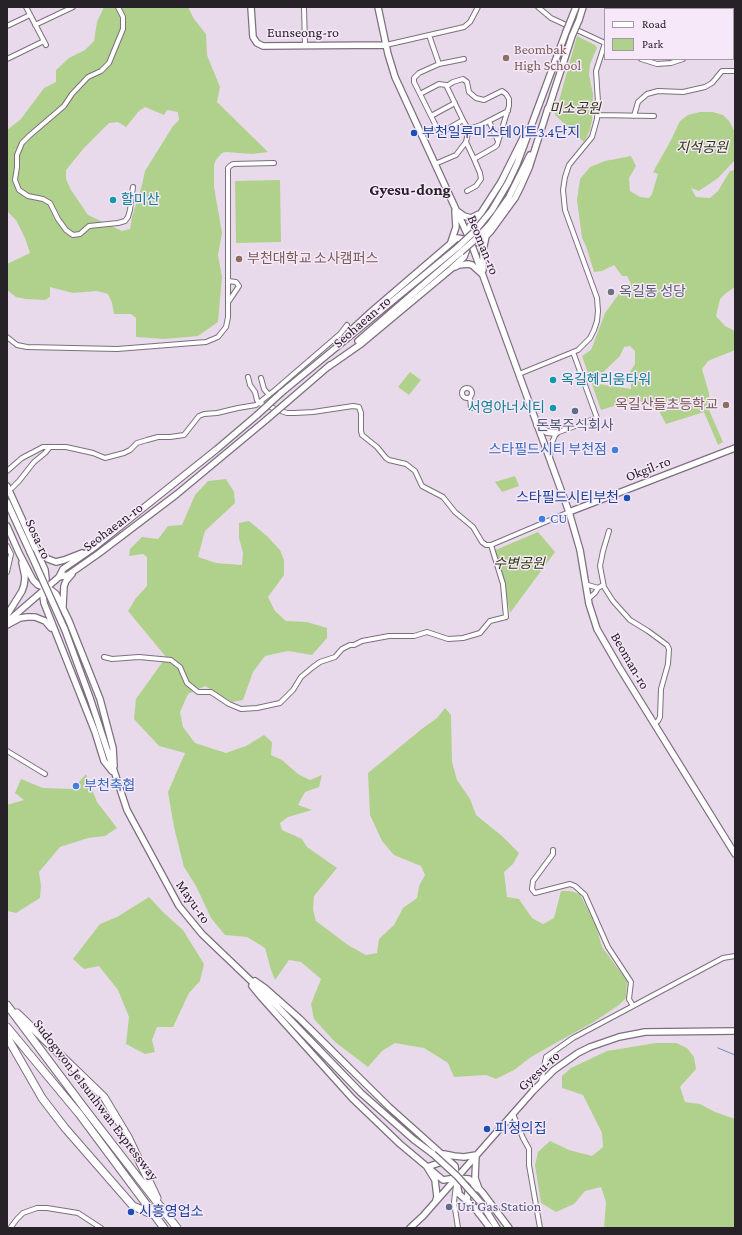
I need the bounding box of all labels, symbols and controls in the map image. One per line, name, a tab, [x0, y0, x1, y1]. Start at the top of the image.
legend	[604, 8, 734, 60]
text: Road	[642, 17, 666, 31]
street label: Eunseong-ro	[267, 25, 339, 41]
text: Park	[642, 37, 663, 51]
place label: Beombak High School	[514, 42, 581, 74]
marker: Beombak High School	[501, 53, 511, 63]
park label: 미소공원	[549, 101, 601, 117]
place label: 부천일루미스테이트3.4단지	[422, 125, 580, 141]
marker: 부천일루미스테이트3.4단지	[409, 128, 419, 138]
park label: 지석공원	[676, 140, 728, 156]
district label: Gyesu-dong	[369, 180, 451, 200]
place label: 할미산	[121, 192, 160, 208]
marker: 할미산	[108, 195, 118, 205]
street label: Beoman-ro	[463, 213, 503, 277]
place label: 부천대학교 소사캠퍼스	[247, 251, 378, 267]
marker: 부천대학교 소사캠퍼스	[234, 254, 244, 264]
place label: 옥길동 성당	[619, 284, 686, 300]
marker: 옥길동 성당	[606, 287, 616, 297]
street label: Seohaean-ro	[330, 293, 394, 351]
place label: 옥길헤리움타워	[561, 372, 651, 388]
marker: 옥길헤리움타워	[548, 375, 558, 385]
place label: 옥길산들초등학교	[615, 397, 718, 413]
place label: 서영아너시티	[468, 400, 545, 416]
marker: 옥길산들초등학교	[721, 400, 731, 410]
marker: 서영아너시티	[548, 403, 558, 413]
marker: 돈복주식회사	[570, 406, 580, 416]
place label: 돈복주식회사	[536, 418, 614, 434]
place label: 스타필드시티 부천점	[488, 442, 607, 458]
marker: 스타필드시티 부천점	[610, 445, 620, 455]
street label: Okgil-ro	[623, 453, 673, 485]
place label: 스타필드시티부천	[516, 490, 619, 506]
marker: 스타필드시티부천	[622, 493, 632, 503]
street label: Seohaean-ro	[80, 499, 146, 555]
place label: CU	[550, 511, 567, 527]
marker: CU	[537, 514, 547, 524]
street label: Sosa-ro	[21, 516, 55, 562]
park label: 수변공원	[493, 556, 545, 572]
street label: Beoman-ro	[607, 630, 653, 692]
place label: 부천축협	[84, 778, 136, 794]
marker: 부천축협	[71, 781, 81, 791]
street label: Mayu-ro	[172, 877, 214, 927]
street label: Sudogwon Je1sunhwan Expressway	[30, 1016, 162, 1184]
street label: Gyesu-ro	[515, 1048, 563, 1094]
place label: 피정의집	[495, 1121, 547, 1137]
marker: 피정의집	[482, 1124, 492, 1134]
place label: Uri Gas Station	[457, 1199, 541, 1215]
marker: Uri Gas Station	[444, 1202, 454, 1212]
place label: 시흥영업소	[139, 1204, 203, 1220]
marker: 시흥영업소	[126, 1207, 136, 1217]

